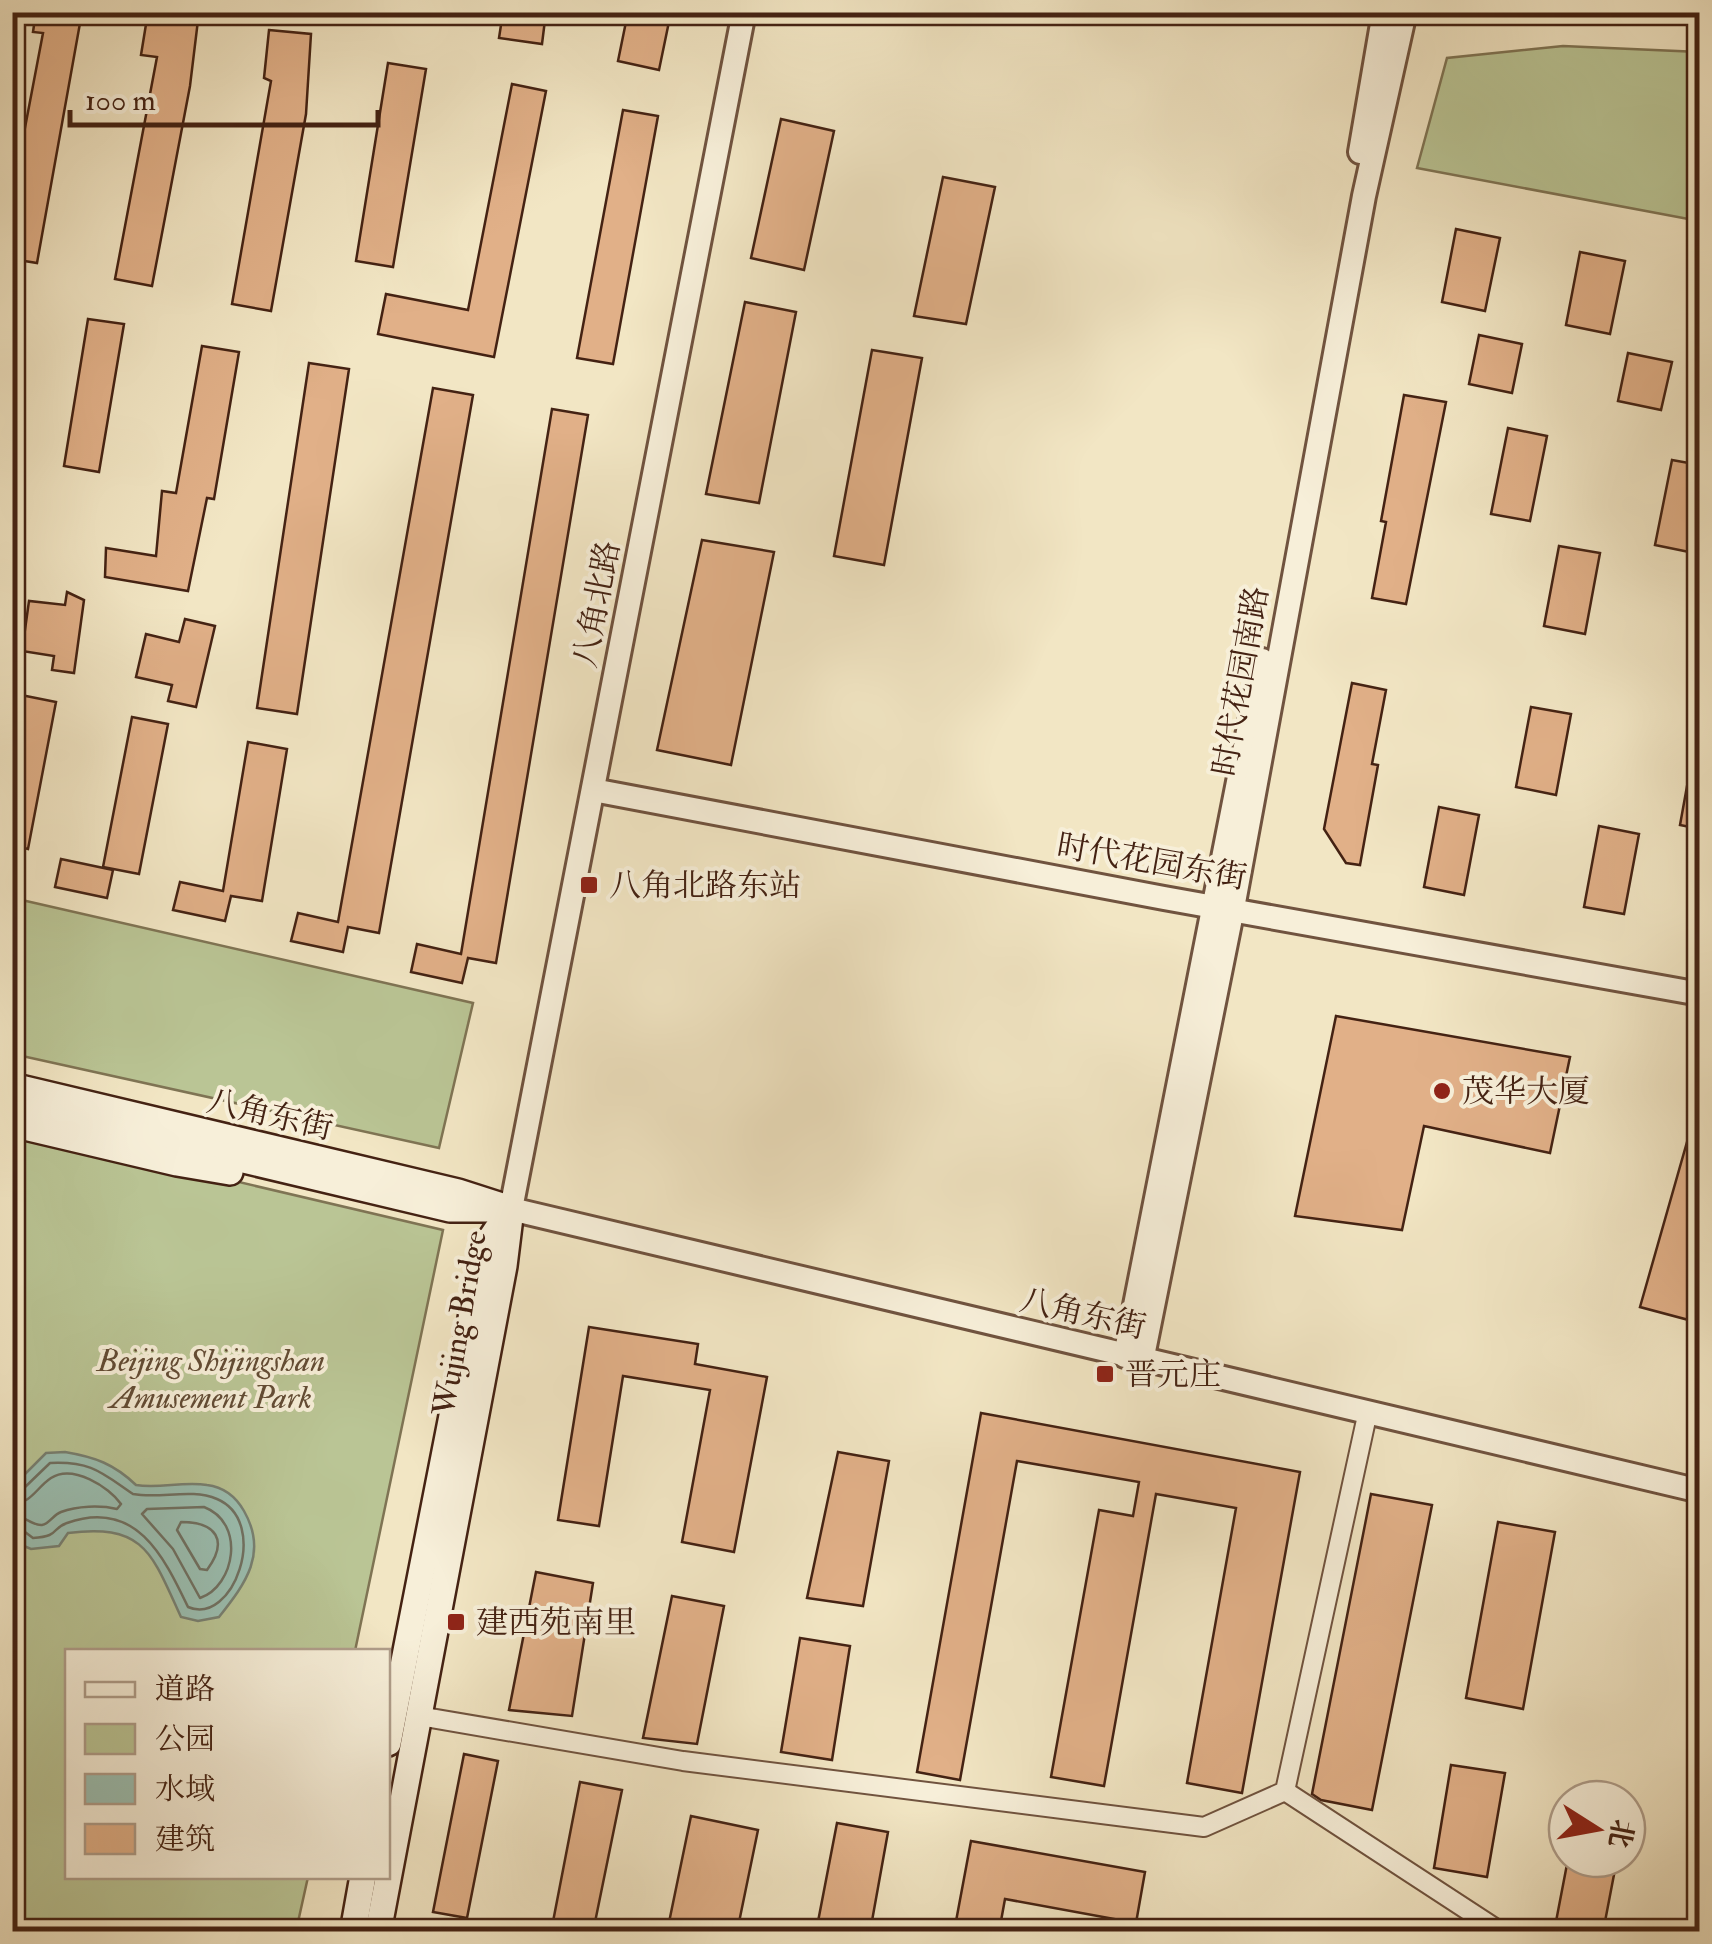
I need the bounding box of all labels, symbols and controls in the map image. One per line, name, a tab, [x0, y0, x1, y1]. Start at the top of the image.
scale bar	[70, 65, 378, 127]
text: 100 m	[85, 82, 156, 119]
street label: 八角北路	[565, 538, 629, 671]
street label: 时代花园南路	[1205, 583, 1277, 779]
street label: 时代花园东街	[1054, 826, 1250, 898]
place label: 八角北路东站	[609, 866, 801, 906]
marker: 八角北路东站	[578, 874, 600, 896]
place label: 茂华大厦	[1462, 1072, 1590, 1112]
marker: 茂华大厦	[1431, 1080, 1453, 1102]
street label: 八角东街	[203, 1081, 337, 1149]
street label: Wujing Bridge	[424, 1227, 496, 1420]
street label: 八角东街	[1016, 1280, 1150, 1348]
park label: Beijing Shijingshan Amusement Park	[95, 1341, 325, 1418]
place label: 晋元庄	[1125, 1355, 1221, 1395]
marker: 晋元庄	[1094, 1363, 1116, 1385]
place label: 建西苑南里	[476, 1603, 636, 1643]
marker: 建西苑南里	[445, 1611, 467, 1633]
legend	[65, 1649, 390, 1879]
text: 道路	[155, 1671, 215, 1708]
text: 公园	[155, 1721, 215, 1758]
text: 水域	[155, 1771, 215, 1808]
north arrow	[1547, 1779, 1647, 1879]
text: 北	[1600, 1816, 1640, 1851]
text: 建筑	[155, 1821, 215, 1858]

